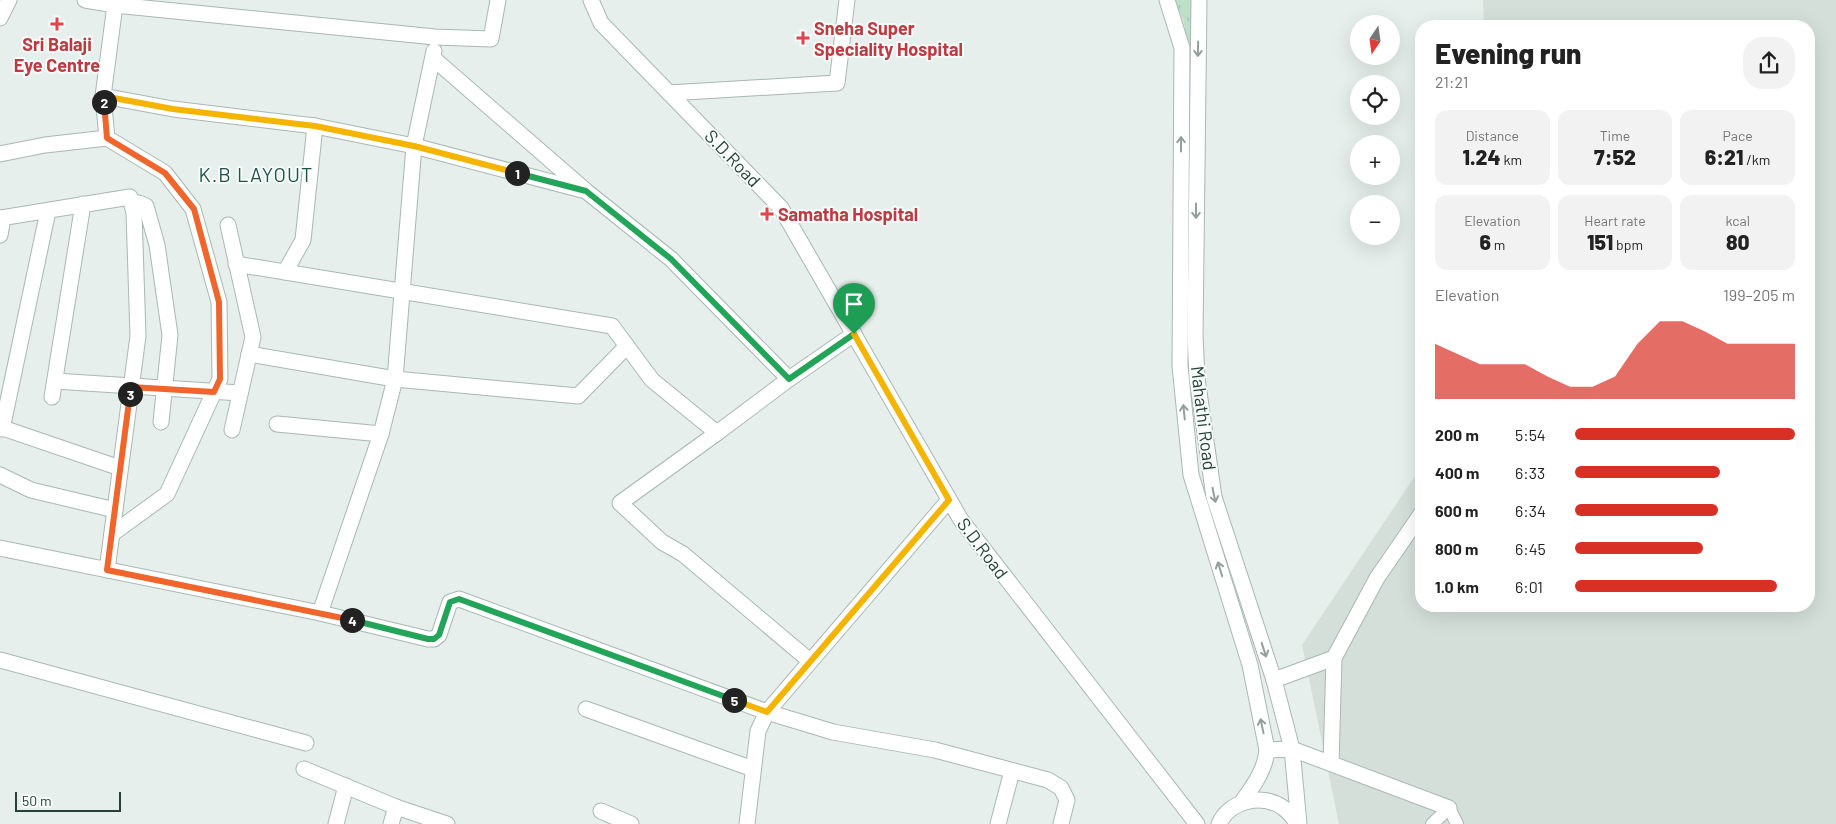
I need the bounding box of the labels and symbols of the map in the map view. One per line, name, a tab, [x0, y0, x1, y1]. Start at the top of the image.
north arrow	[1350, 15, 1400, 65]
marker: Sri Balaji Eye Centre	[50, 17, 64, 31]
place label: Sneha Super Speciality Hospital	[814, 17, 963, 60]
marker: Sneha Super Speciality Hospital	[796, 31, 810, 45]
place label: Sri Balaji Eye Centre	[14, 33, 100, 76]
one-way arrow	[1193, 40, 1203, 56]
pin: 2	[92, 90, 116, 114]
street label: S.D.Road	[700, 125, 766, 191]
one-way arrow	[1176, 137, 1186, 153]
pin: 1	[504, 160, 530, 186]
district label: K.B LAYOUT	[199, 162, 313, 186]
one-way arrow	[1191, 202, 1201, 219]
place label: Samatha Hospital	[778, 203, 918, 225]
marker: Samatha Hospital	[760, 207, 774, 221]
pin	[833, 283, 875, 334]
street label: Mahathi Road	[1187, 364, 1221, 472]
pin: 3	[118, 382, 142, 406]
one-way arrow	[1180, 404, 1189, 420]
one-way arrow	[1210, 486, 1219, 502]
street label: S.D.Road	[953, 513, 1013, 583]
one-way arrow	[1215, 562, 1225, 578]
pin: 4	[340, 608, 364, 632]
one-way arrow	[1259, 641, 1269, 657]
pin: 5	[722, 688, 746, 712]
one-way arrow	[1257, 718, 1267, 734]
scale bar	[15, 789, 121, 812]

